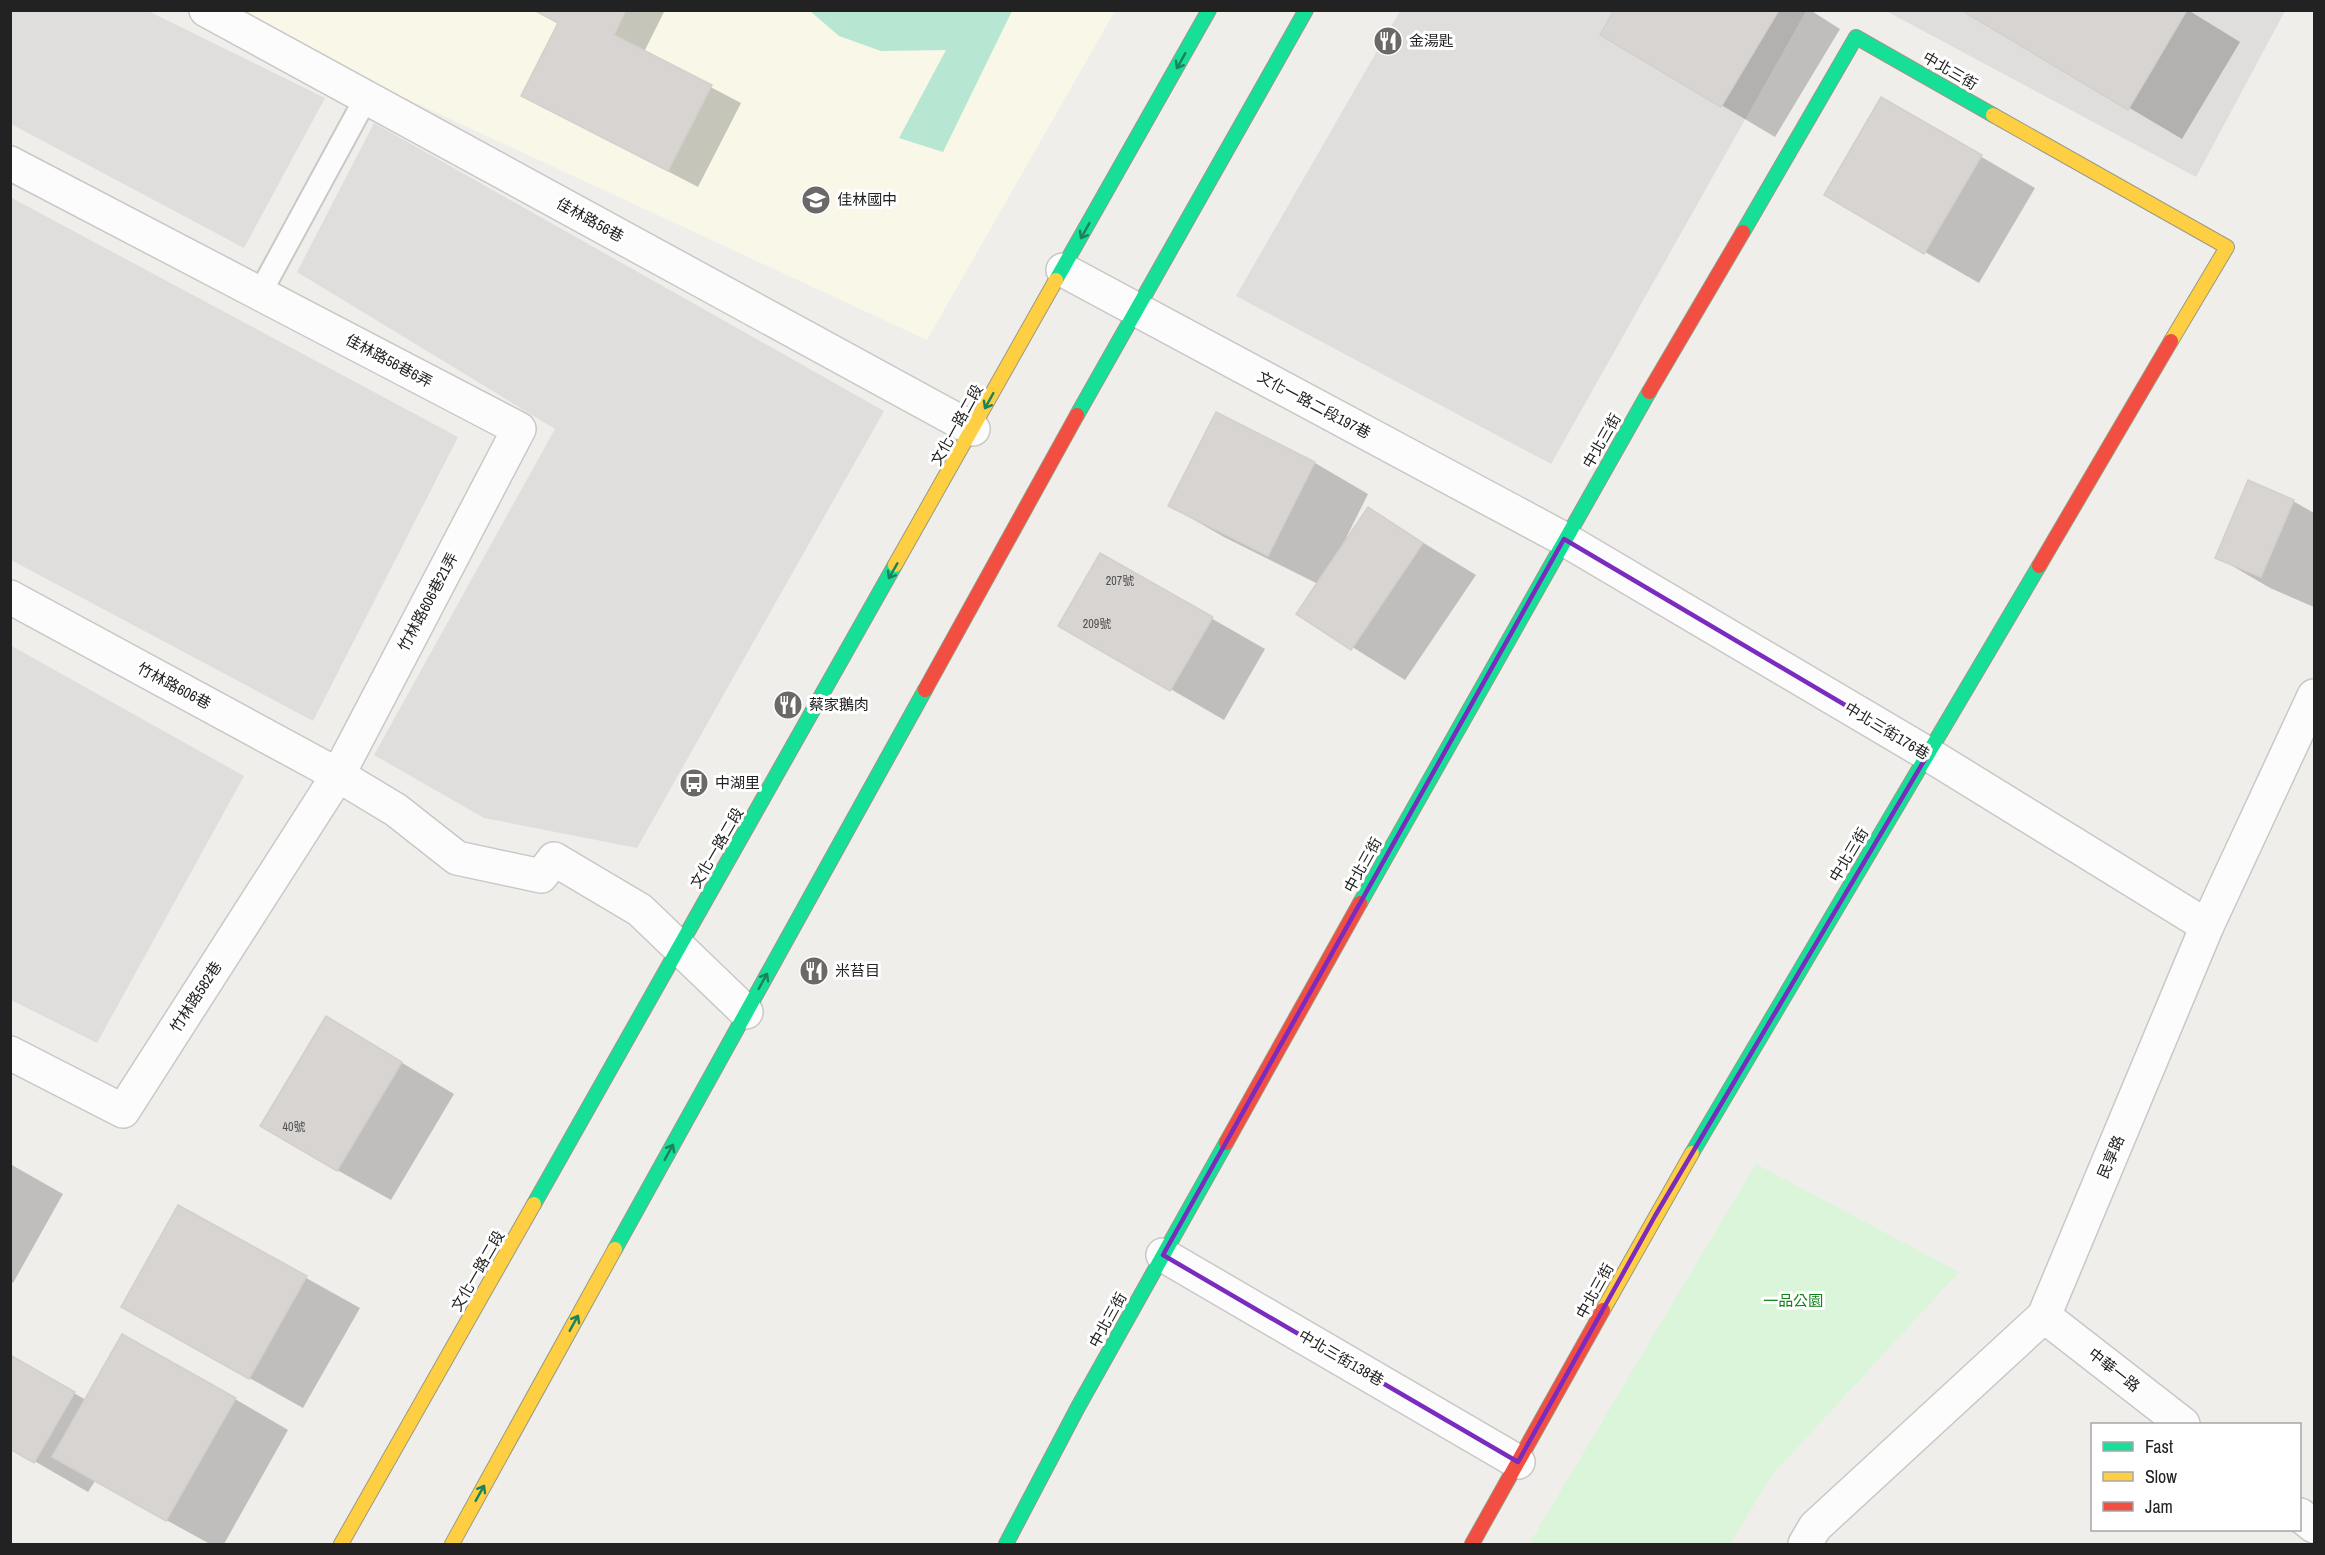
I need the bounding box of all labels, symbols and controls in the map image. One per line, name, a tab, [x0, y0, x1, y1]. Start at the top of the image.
restaurant icon: 金湯匙	[1372, 25, 1404, 57]
place label: 金湯匙	[1409, 30, 1454, 51]
street label: 中北三街	[1919, 46, 1981, 95]
one-way arrow	[1174, 53, 1186, 70]
school or university icon: 佳林國中	[800, 184, 832, 216]
place label: 佳林國中	[837, 189, 897, 210]
street label: 佳林路56巷	[553, 193, 628, 247]
one-way arrow	[1078, 222, 1090, 239]
street label: 佳林路56巷6弄	[342, 329, 436, 392]
street label: 文化一路二段197巷	[1254, 366, 1375, 443]
street label: 文化一路二段	[926, 380, 988, 469]
one-way arrow	[983, 392, 995, 409]
street label: 中北三街	[1577, 410, 1626, 472]
street label: 竹林路606巷21弄	[393, 549, 462, 655]
one-way arrow	[887, 562, 899, 579]
house number: 207號	[1106, 573, 1134, 589]
house number: 209號	[1083, 616, 1111, 632]
street label: 竹林路606巷	[134, 657, 215, 714]
restaurant icon: 蔡家鵝肉	[772, 689, 804, 721]
place label: 蔡家鵝肉	[809, 694, 869, 715]
street label: 中北三街176巷	[1841, 697, 1934, 764]
bus stop icon: 中湖里	[678, 767, 710, 799]
place label: 中湖里	[715, 772, 760, 793]
street label: 文化一路二段	[685, 804, 748, 892]
street label: 中北三街	[1824, 824, 1873, 886]
street label: 中北三街	[1339, 833, 1386, 896]
restaurant icon: 米苔目	[798, 955, 830, 987]
street label: 竹林路582巷	[165, 957, 226, 1036]
place label: 米苔目	[835, 960, 880, 981]
one-way arrow	[758, 973, 769, 991]
house number: 40號	[283, 1119, 305, 1135]
street label: 民享路	[2092, 1132, 2129, 1182]
one-way arrow	[663, 1144, 675, 1161]
street label: 文化一路二段	[446, 1227, 509, 1315]
street label: 中北三街	[1571, 1259, 1618, 1322]
street label: 中北三街	[1084, 1288, 1131, 1351]
park label: 一品公園	[1763, 1290, 1823, 1311]
one-way arrow	[568, 1315, 580, 1332]
street label: 中北三街138巷	[1295, 1325, 1388, 1391]
street label: 中華一路	[2084, 1343, 2144, 1396]
legend	[2091, 1423, 2301, 1531]
text: Fast	[2145, 1434, 2173, 1459]
text: Slow	[2145, 1464, 2177, 1489]
one-way arrow	[475, 1485, 486, 1503]
text: Jam	[2145, 1494, 2173, 1519]

